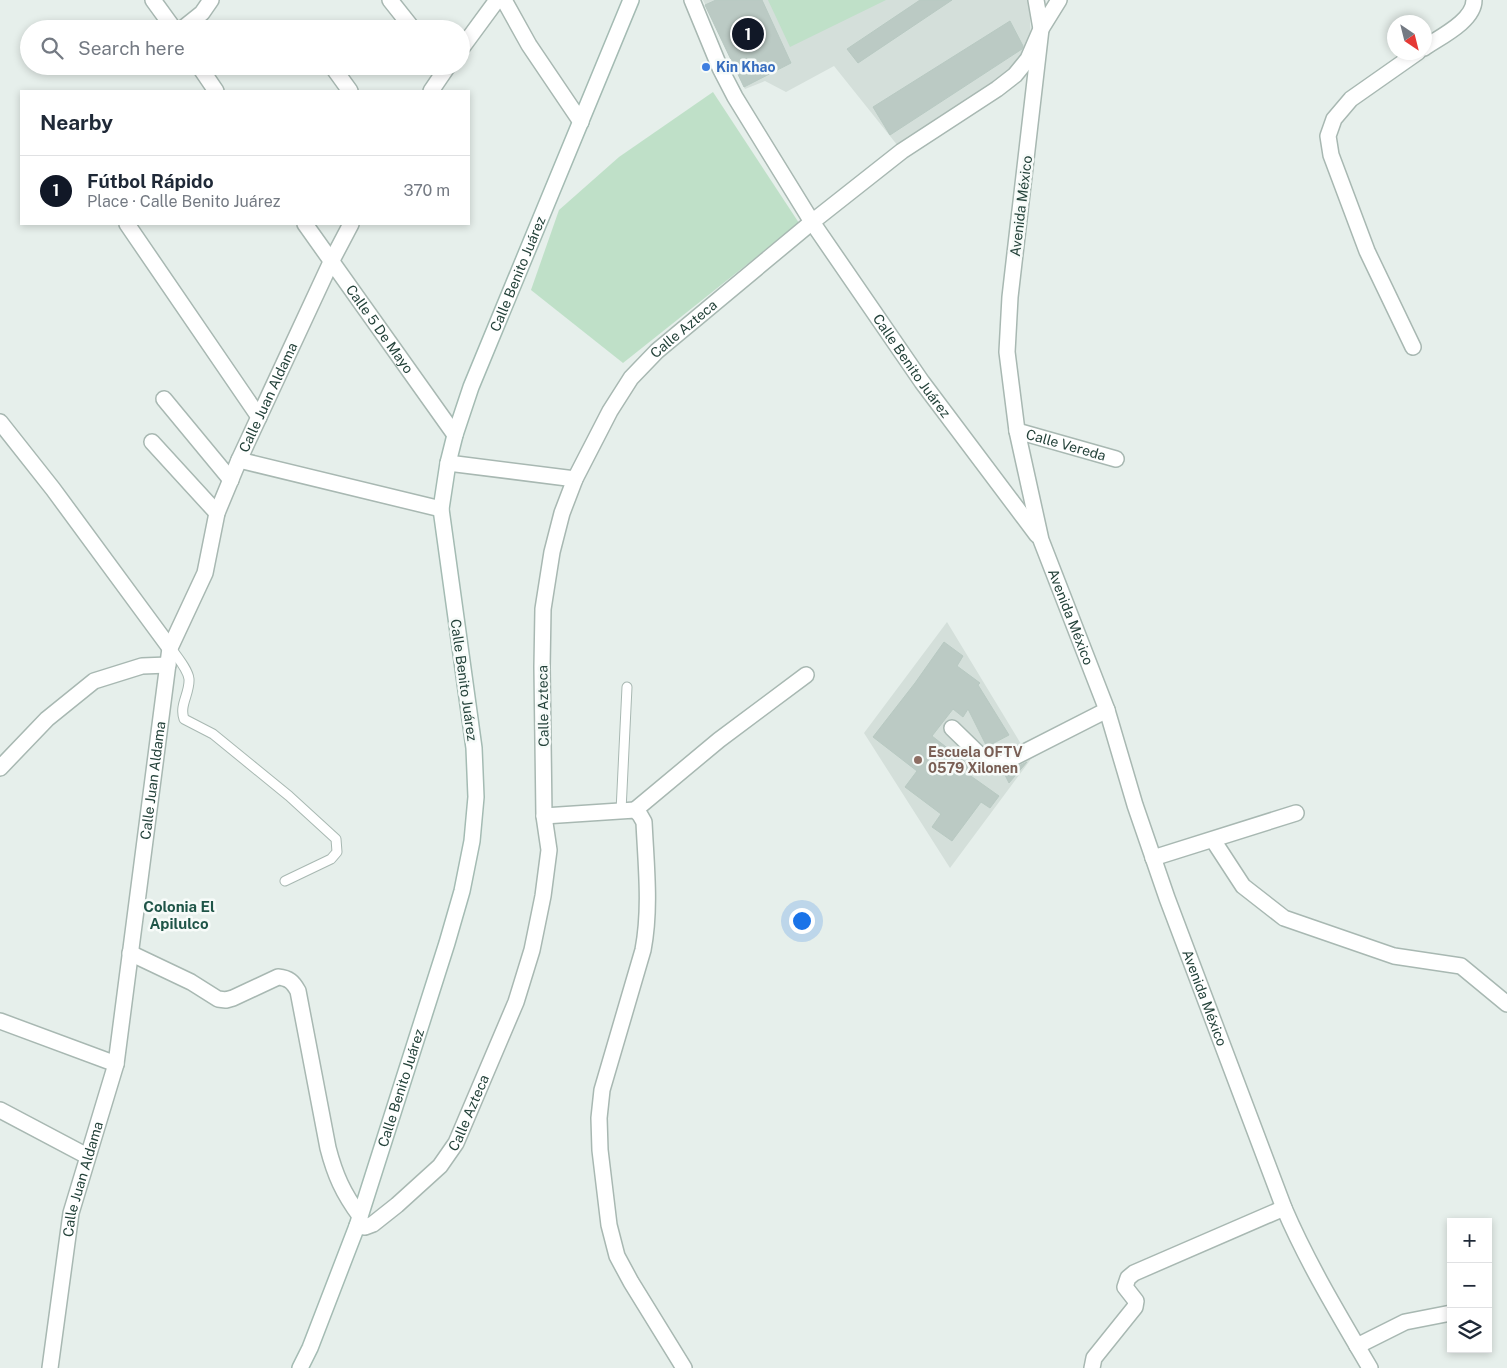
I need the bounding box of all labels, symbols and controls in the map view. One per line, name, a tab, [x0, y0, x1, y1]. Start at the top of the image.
pin: 1	[732, 15, 764, 53]
north arrow	[1387, 15, 1432, 60]
search box	[20, 20, 470, 75]
icon: search	[38, 34, 66, 62]
text: Search here	[78, 37, 185, 59]
place label: Kin Khao	[716, 59, 776, 75]
marker: Kin Khao	[700, 61, 712, 73]
text: Nearby	[40, 110, 113, 135]
street label: Avenida México	[1007, 155, 1035, 257]
text: Fútbol Rápido	[87, 170, 214, 192]
text: 1	[53, 181, 59, 200]
text: 370 m	[403, 181, 450, 200]
text: Place · Calle Benito Juárez	[87, 192, 280, 211]
street label: Calle Benito Juárez	[487, 214, 549, 334]
street label: Calle 5 De Mayo	[343, 282, 417, 377]
street label: Calle Azteca	[647, 296, 720, 361]
street label: Calle Benito Juárez	[870, 311, 954, 421]
street label: Calle Juan Aldama	[236, 340, 300, 455]
street label: Calle Vereda	[1024, 426, 1108, 464]
street label: Avenida México	[1045, 567, 1097, 667]
street label: Calle Benito Juárez	[448, 618, 481, 742]
street label: Calle Azteca	[534, 665, 552, 747]
street label: Calle Juan Aldama	[137, 720, 168, 841]
place label: Escuela OFTV 0579 Xilonen	[928, 744, 1023, 776]
marker: Escuela OFTV 0579 Xilonen	[912, 754, 924, 766]
district label: Colonia El Apilulco	[143, 898, 215, 932]
your location	[789, 908, 815, 934]
street label: Avenida México	[1179, 947, 1230, 1048]
street label: Calle Benito Juárez	[375, 1027, 427, 1149]
street label: Calle Azteca	[445, 1072, 492, 1154]
street label: Calle Juan Aldama	[60, 1120, 106, 1238]
map controls	[1447, 1218, 1492, 1353]
button: +	[1447, 1218, 1492, 1263]
button: −	[1447, 1263, 1492, 1308]
button: layers	[1447, 1308, 1492, 1353]

